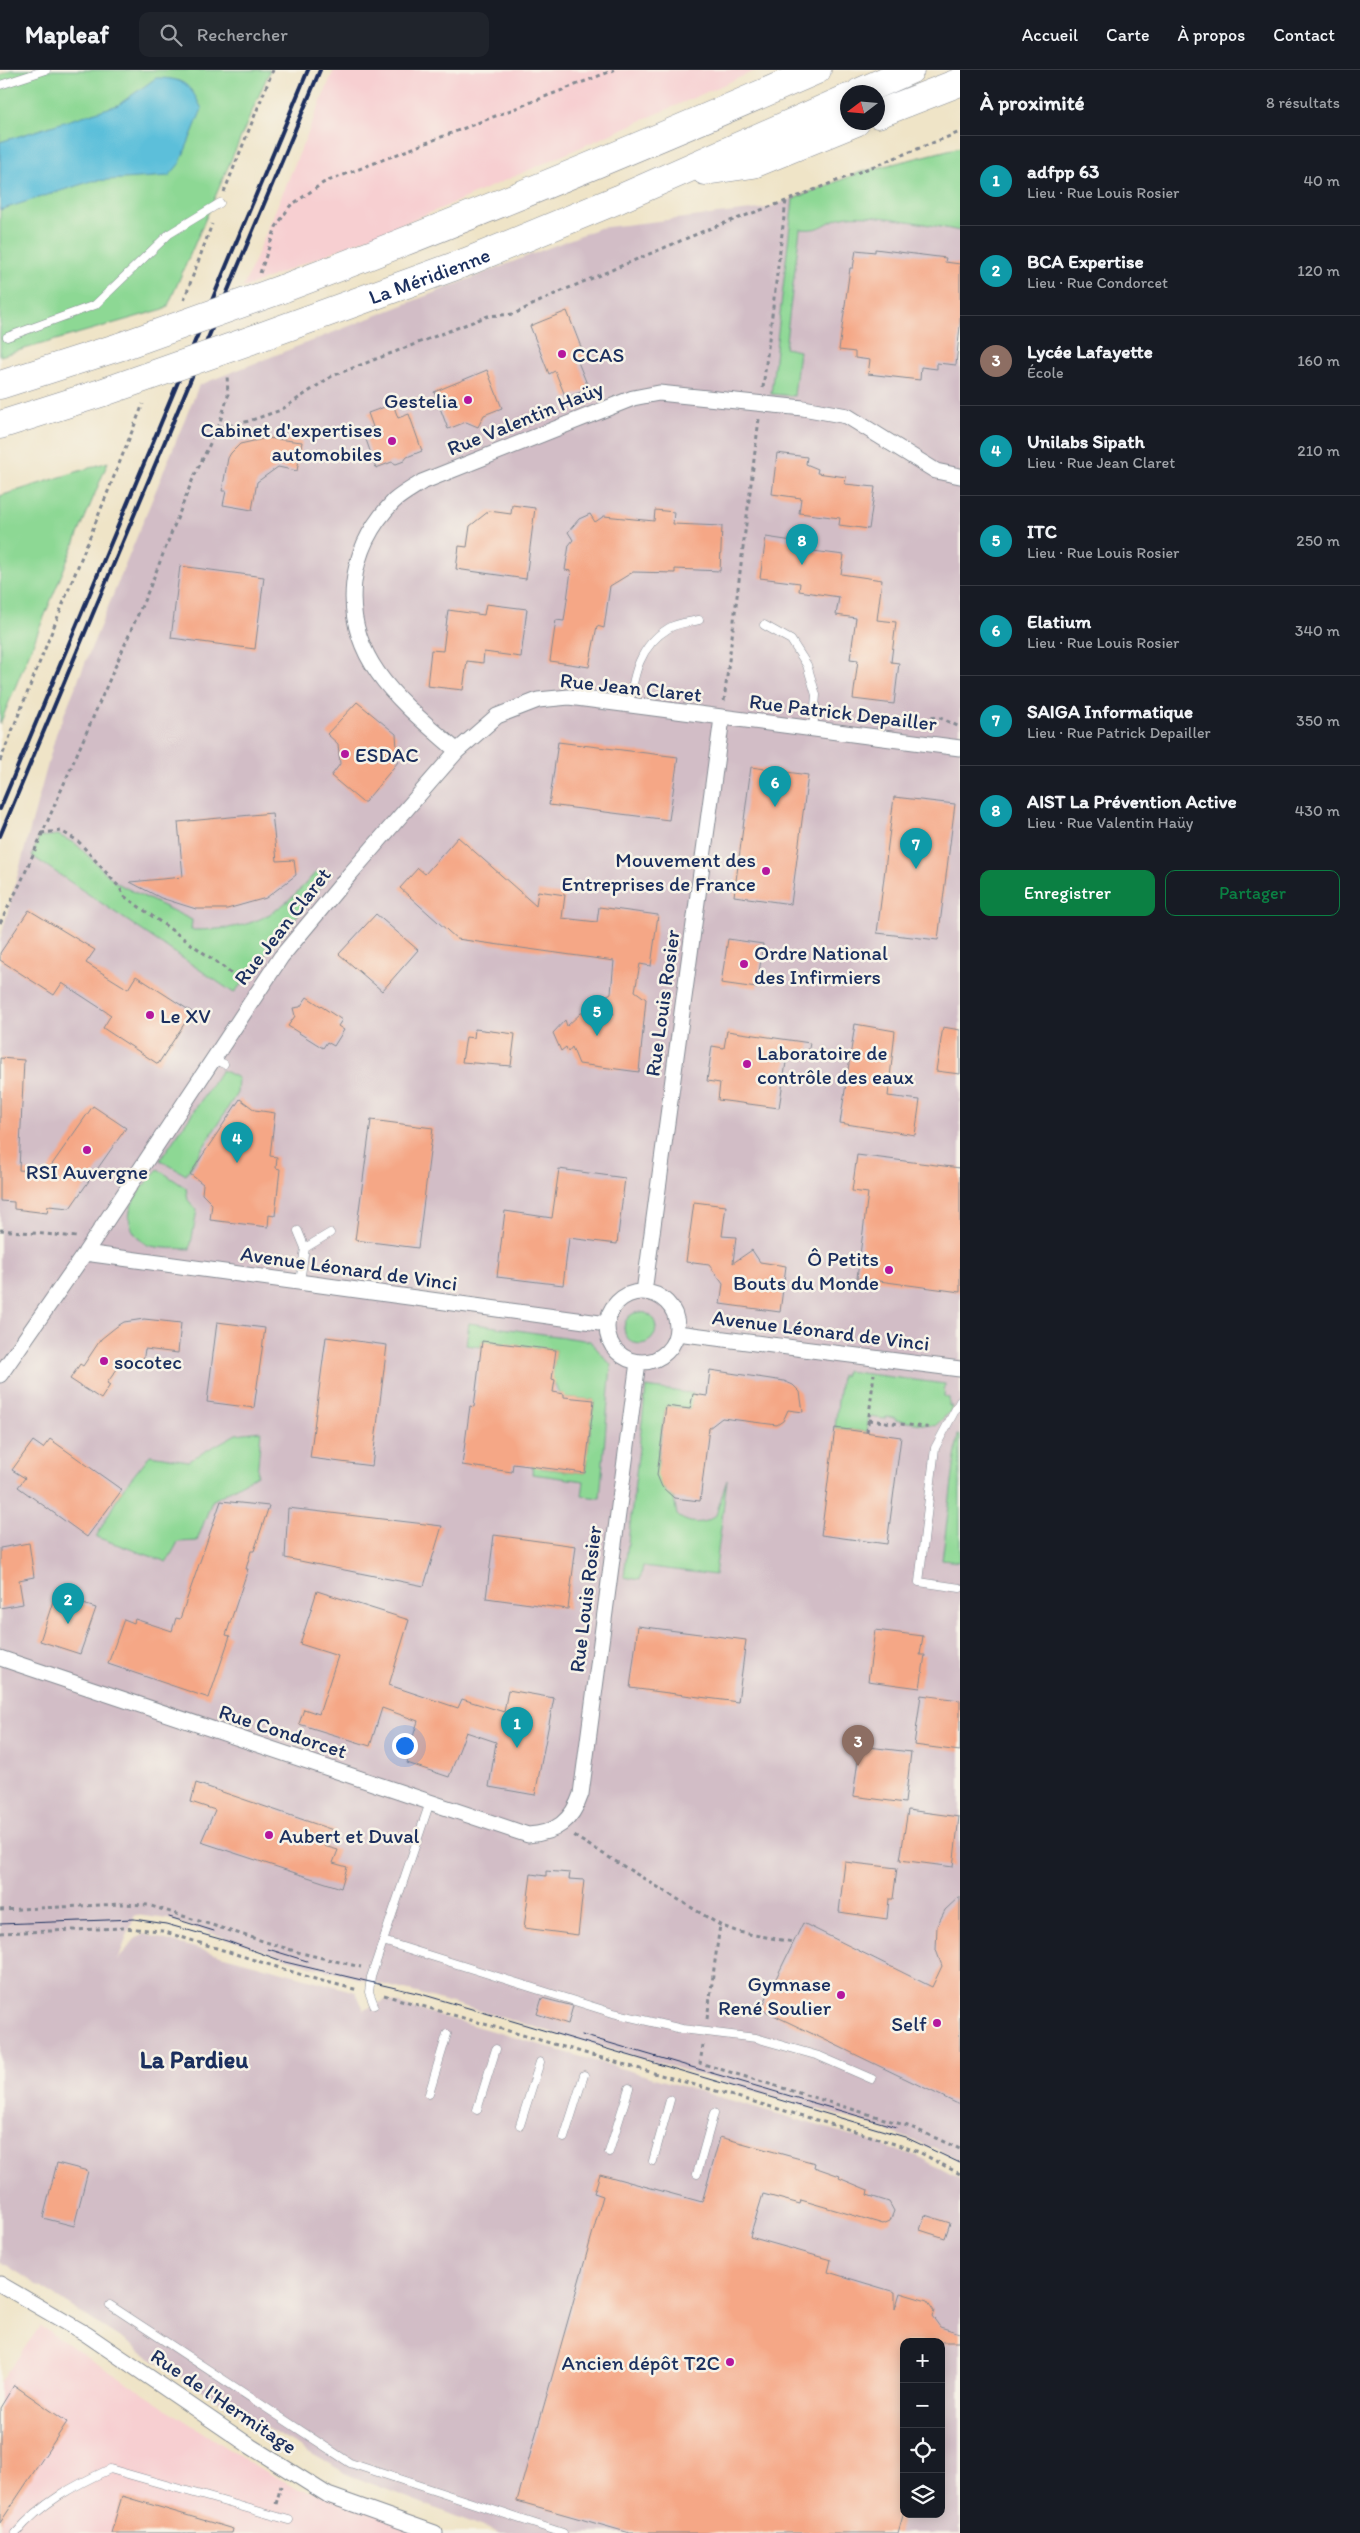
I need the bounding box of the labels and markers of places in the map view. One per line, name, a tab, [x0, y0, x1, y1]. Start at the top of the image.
place label: CCAS	[572, 342, 624, 367]
marker: CCAS	[556, 348, 568, 360]
place label: Gestelia	[384, 388, 458, 413]
marker: Gestelia	[462, 394, 474, 406]
place label: Cabinet d'expertises automobiles	[200, 417, 382, 466]
marker: Cabinet d'expertises automobiles	[386, 435, 398, 447]
pin: 8	[786, 524, 818, 565]
place label: ESDAC	[355, 742, 419, 767]
marker: ESDAC	[339, 748, 351, 760]
pin: 6	[759, 766, 791, 807]
pin: 7	[900, 828, 932, 869]
place label: Mouvement des Entreprises de France	[561, 847, 756, 896]
marker: Mouvement des Entreprises de France	[760, 865, 772, 877]
place label: Ordre National des Infirmiers	[754, 940, 888, 989]
marker: Ordre National des Infirmiers	[738, 958, 750, 970]
pin: 5	[581, 995, 613, 1036]
place label: Le XV	[160, 1003, 211, 1028]
marker: Le XV	[144, 1009, 156, 1021]
place label: Laboratoire de contrôle des eaux	[757, 1040, 914, 1089]
marker: Laboratoire de contrôle des eaux	[741, 1058, 753, 1070]
pin: 4	[221, 1122, 253, 1163]
marker: RSI Auvergne	[81, 1144, 93, 1156]
place label: RSI Auvergne	[26, 1159, 148, 1184]
place label: Ô Petits Bouts du Monde	[733, 1246, 879, 1295]
marker: Ô Petits Bouts du Monde	[883, 1264, 895, 1276]
place label: socotec	[114, 1349, 182, 1374]
marker: socotec	[98, 1355, 110, 1367]
pin: 2	[52, 1583, 84, 1624]
pin: 1	[501, 1707, 533, 1748]
pin: 3	[842, 1725, 874, 1766]
place label: Aubert et Duval	[279, 1823, 420, 1848]
marker: Aubert et Duval	[263, 1829, 275, 1841]
place label: Gymnase René Soulier	[718, 1971, 832, 2020]
marker: Gymnase René Soulier	[835, 1989, 847, 2001]
place label: Self	[891, 2011, 927, 2036]
marker: Self	[931, 2017, 943, 2029]
place label: Ancien dépôt T2C	[561, 2350, 720, 2375]
marker: Ancien dépôt T2C	[724, 2356, 736, 2368]

